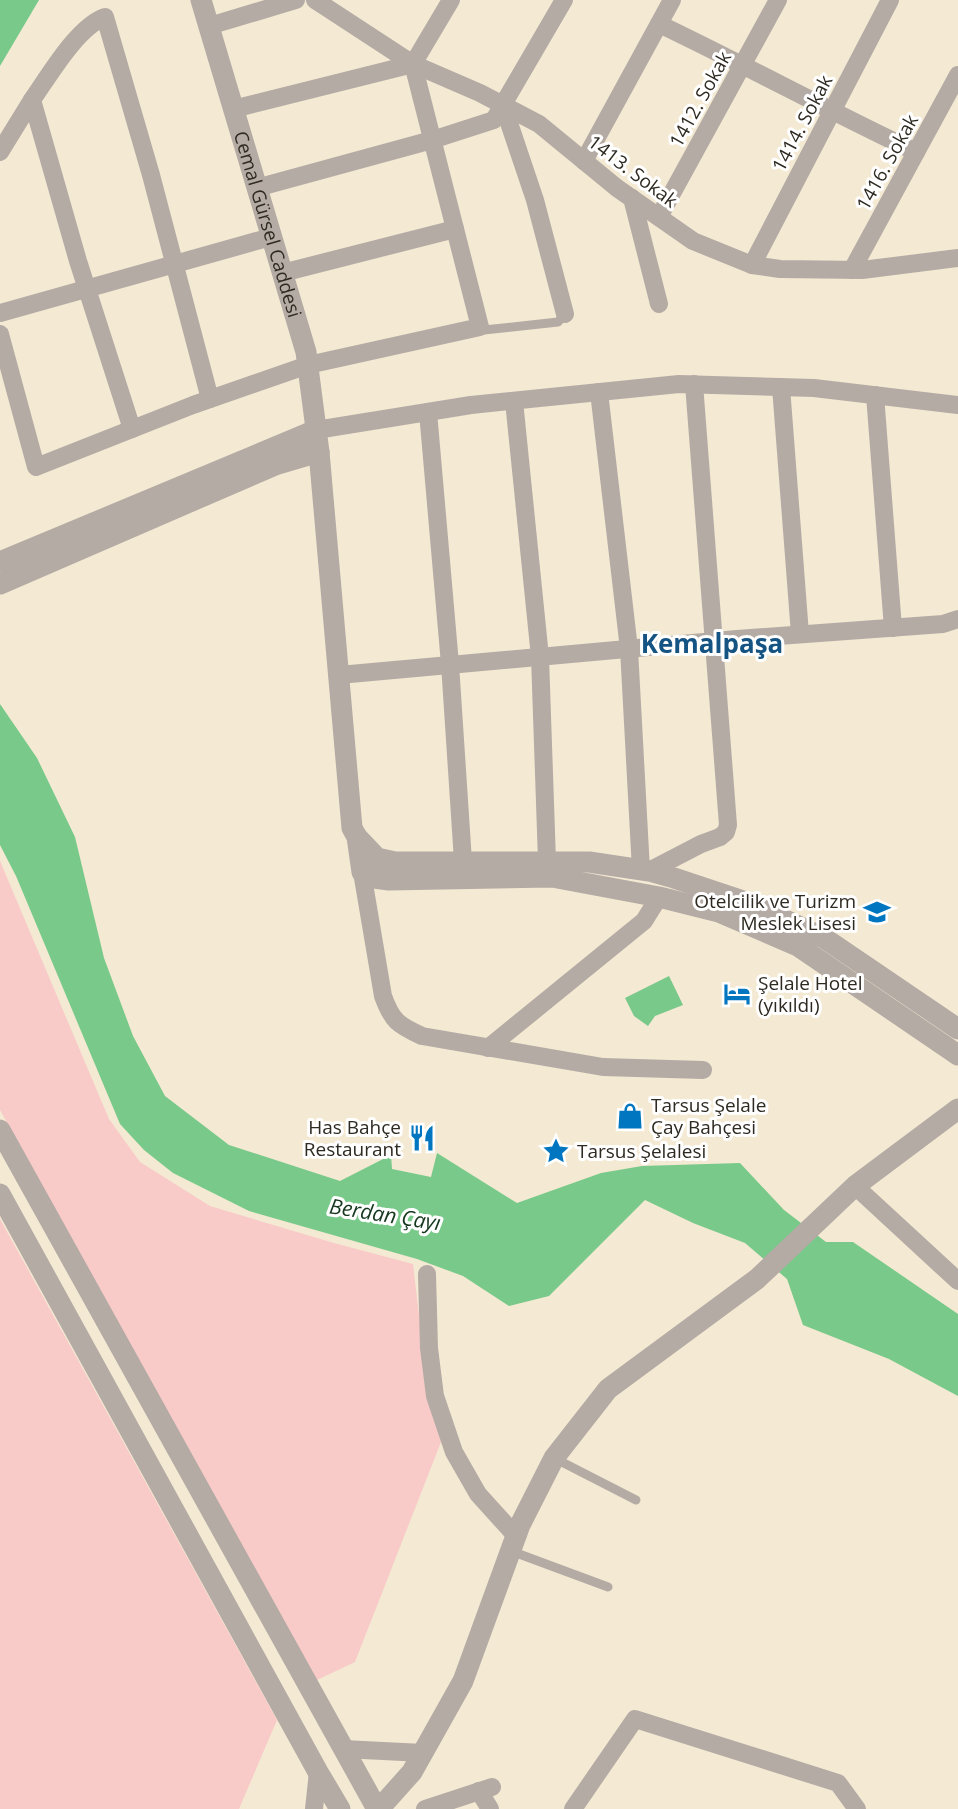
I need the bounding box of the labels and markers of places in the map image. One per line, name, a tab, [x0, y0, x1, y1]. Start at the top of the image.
place label: Otelcilik ve Turizm Meslek Lisesi	[694, 888, 856, 936]
school or university icon: Otelcilik ve Turizm Meslek Lisesi	[862, 897, 892, 927]
place label: Şelale Hotel (yıkıldı)	[758, 970, 863, 1018]
hotel icon: Şelale Hotel (yıkıldı)	[722, 979, 752, 1009]
place label: Tarsus Şelale Çay Bahçesi	[651, 1092, 766, 1140]
shop icon: Tarsus Şelale Çay Bahçesi	[615, 1101, 645, 1131]
place label: Has Bahçe Restaurant	[304, 1114, 401, 1162]
restaurant icon: Has Bahçe Restaurant	[407, 1123, 437, 1153]
place icon: Tarsus Şelalesi	[541, 1136, 571, 1166]
place label: Tarsus Şelalesi	[577, 1138, 706, 1164]

